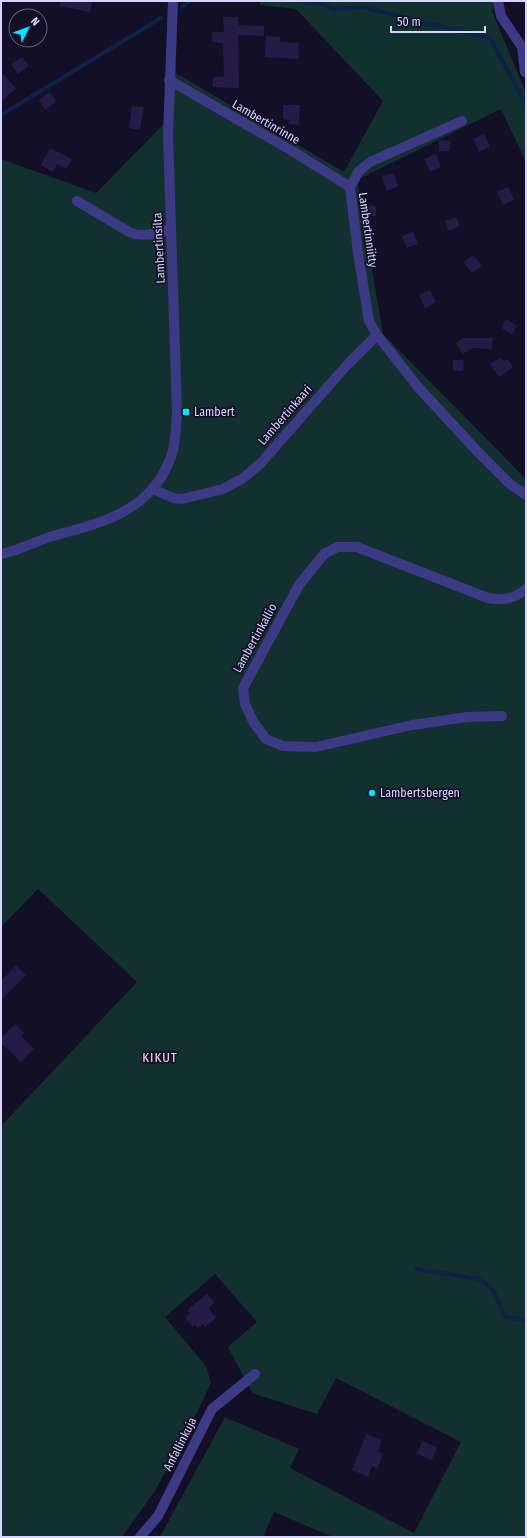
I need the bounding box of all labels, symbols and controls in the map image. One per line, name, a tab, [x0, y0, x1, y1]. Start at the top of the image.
north arrow	[8, 8, 48, 48]
scale bar	[391, 8, 485, 34]
text: N	[28, 15, 42, 28]
text: 50 m	[397, 15, 421, 29]
street label: Lambertinrinne	[230, 97, 302, 147]
street label: Lambertinniitty	[356, 192, 380, 269]
street label: Lambertinsilta	[150, 212, 168, 284]
street label: Lambertinkaari	[255, 382, 315, 448]
place label: Lambert	[194, 405, 235, 419]
marker: Lambert	[181, 407, 191, 417]
street label: Lambertinkallio	[230, 601, 280, 675]
place label: Lambertsbergen	[380, 786, 460, 800]
marker: Lambertsbergen	[367, 788, 377, 798]
district label: KIKUT	[142, 1050, 178, 1065]
street label: Anfallinkuja	[161, 1415, 199, 1473]

